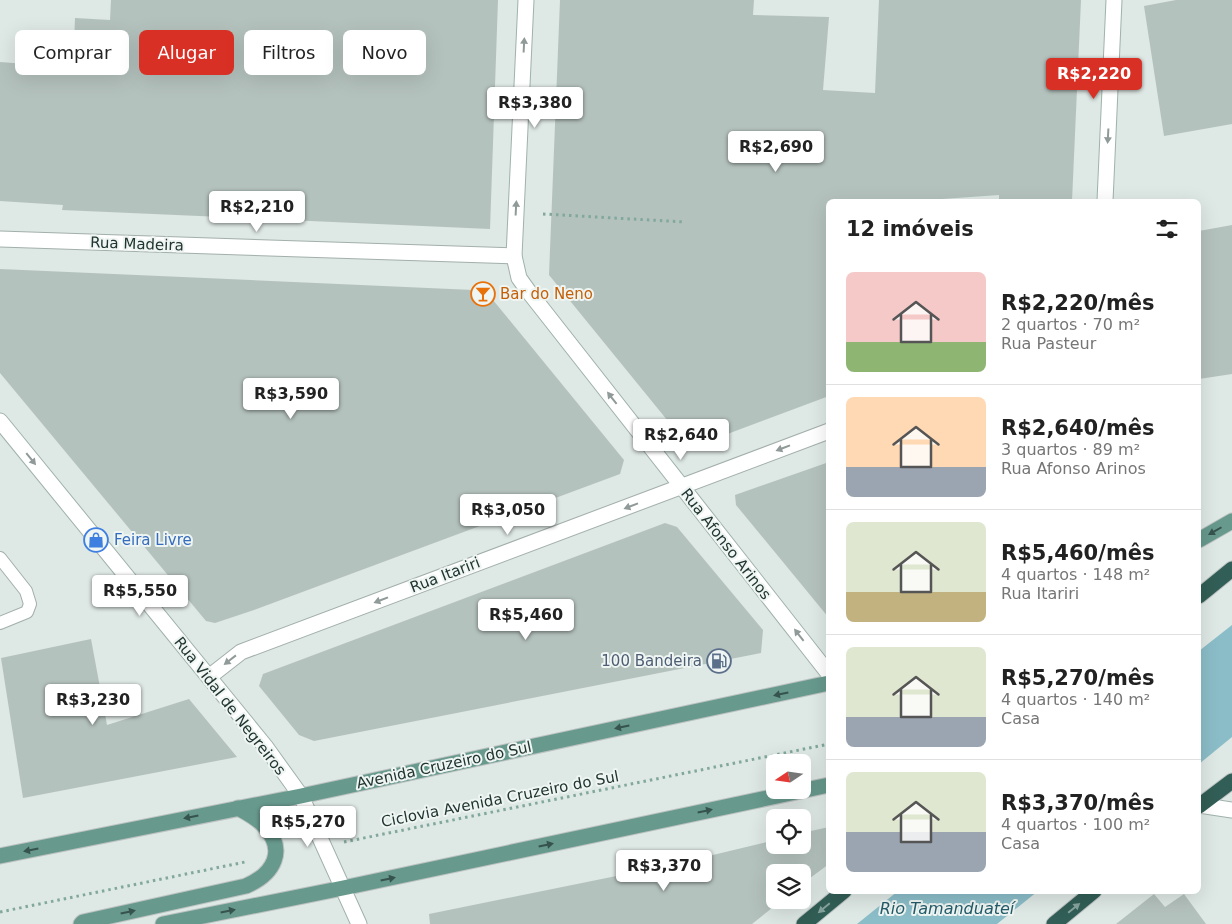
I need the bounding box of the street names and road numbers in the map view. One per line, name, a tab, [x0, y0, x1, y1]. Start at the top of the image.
street label: Rua Madeira	[90, 233, 184, 255]
street label: Rua Afonso Arinos	[677, 485, 775, 603]
street label: Rua Itariri	[408, 553, 482, 597]
street label: Rua Vidal de Negreiros	[170, 633, 290, 779]
street label: Avenida Cruzeiro do Sul	[355, 738, 533, 792]
street label: Ciclovia Avenida Cruzeiro do Sul	[380, 767, 620, 831]

